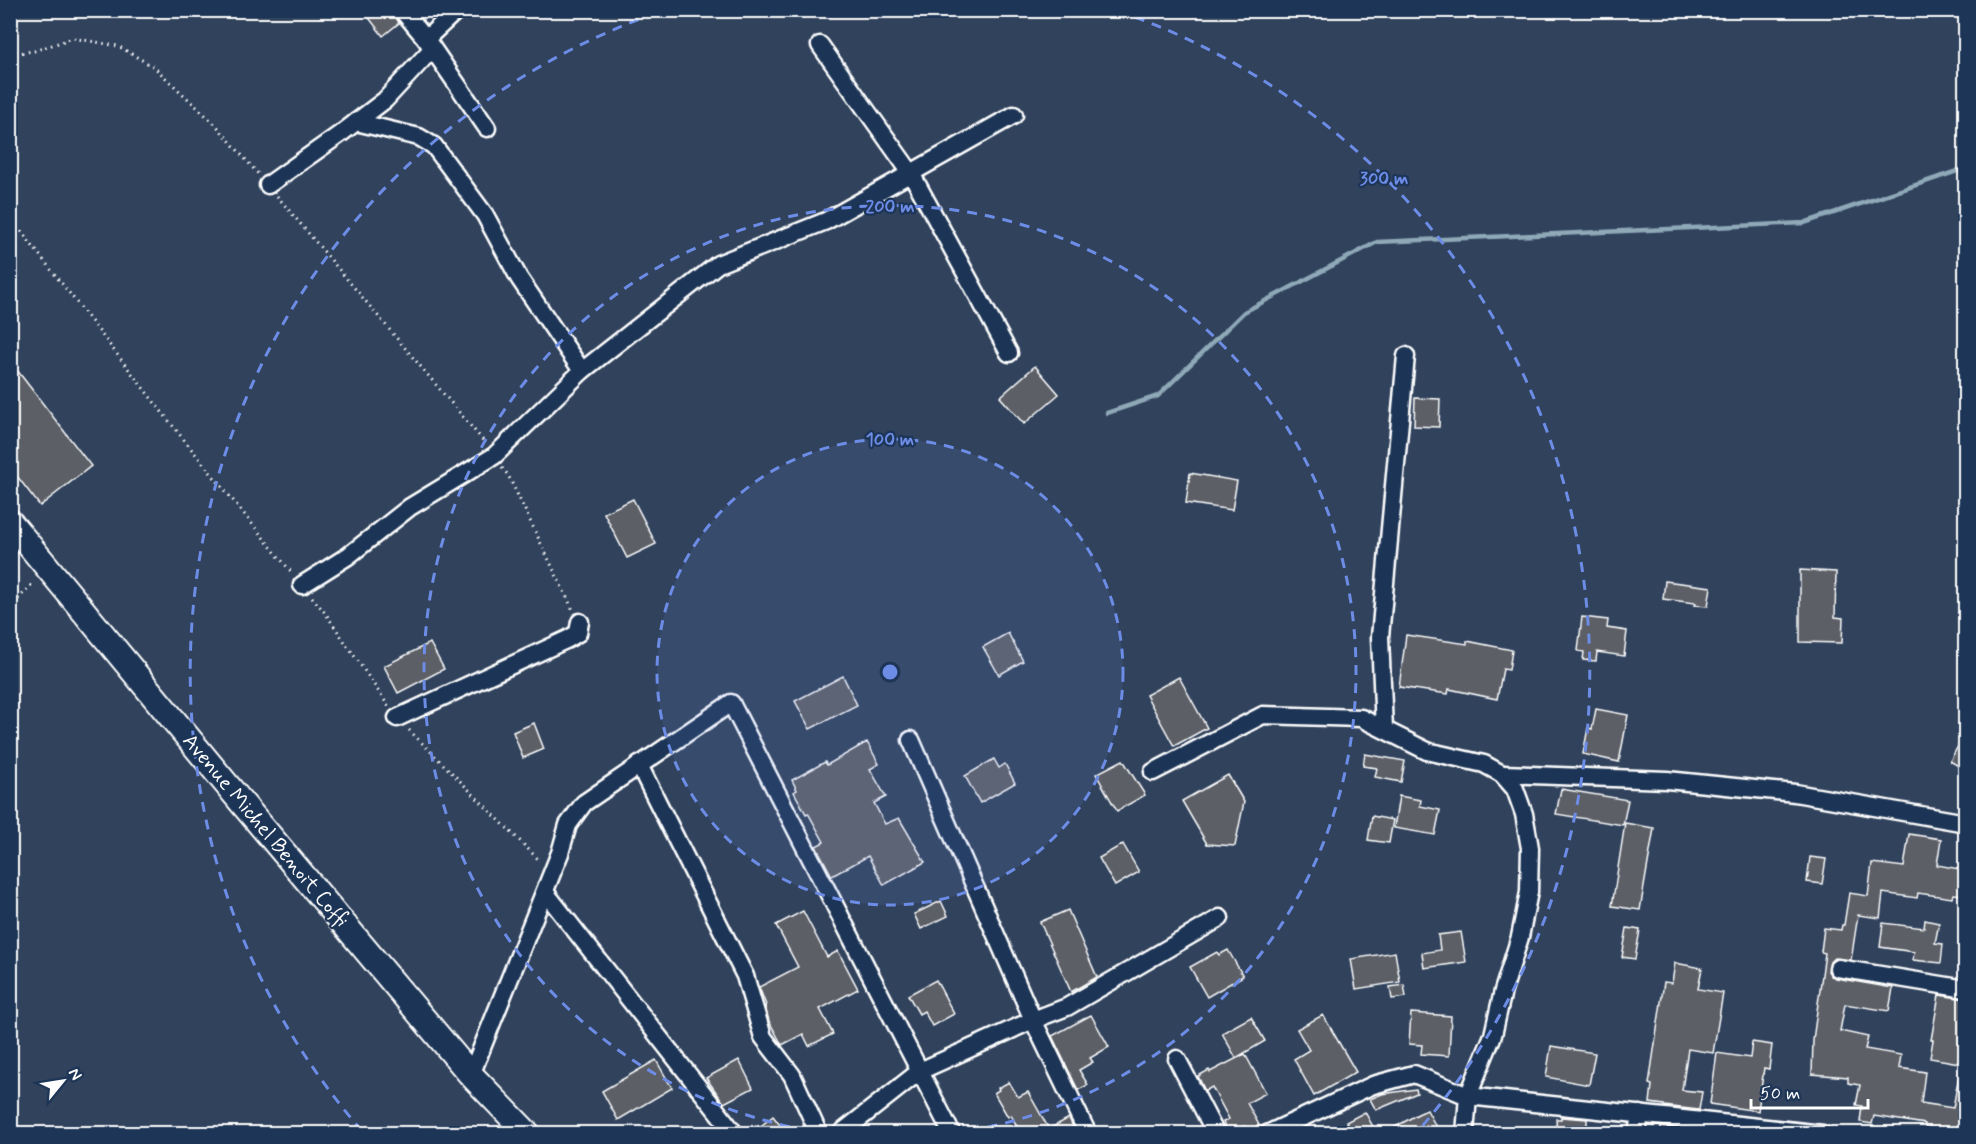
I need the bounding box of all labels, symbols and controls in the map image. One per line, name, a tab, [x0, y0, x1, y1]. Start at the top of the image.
text: 300 m	[1360, 167, 1408, 191]
text: 200 m	[865, 195, 915, 219]
text: 100 m	[866, 428, 914, 452]
centre of rings	[880, 662, 900, 682]
street label: Avenue Michel Benoit Coffi	[176, 728, 355, 933]
north arrow	[33, 1051, 93, 1111]
text: N	[63, 1064, 86, 1084]
scale bar	[1751, 1072, 1868, 1110]
text: 50 m	[1760, 1082, 1800, 1106]

